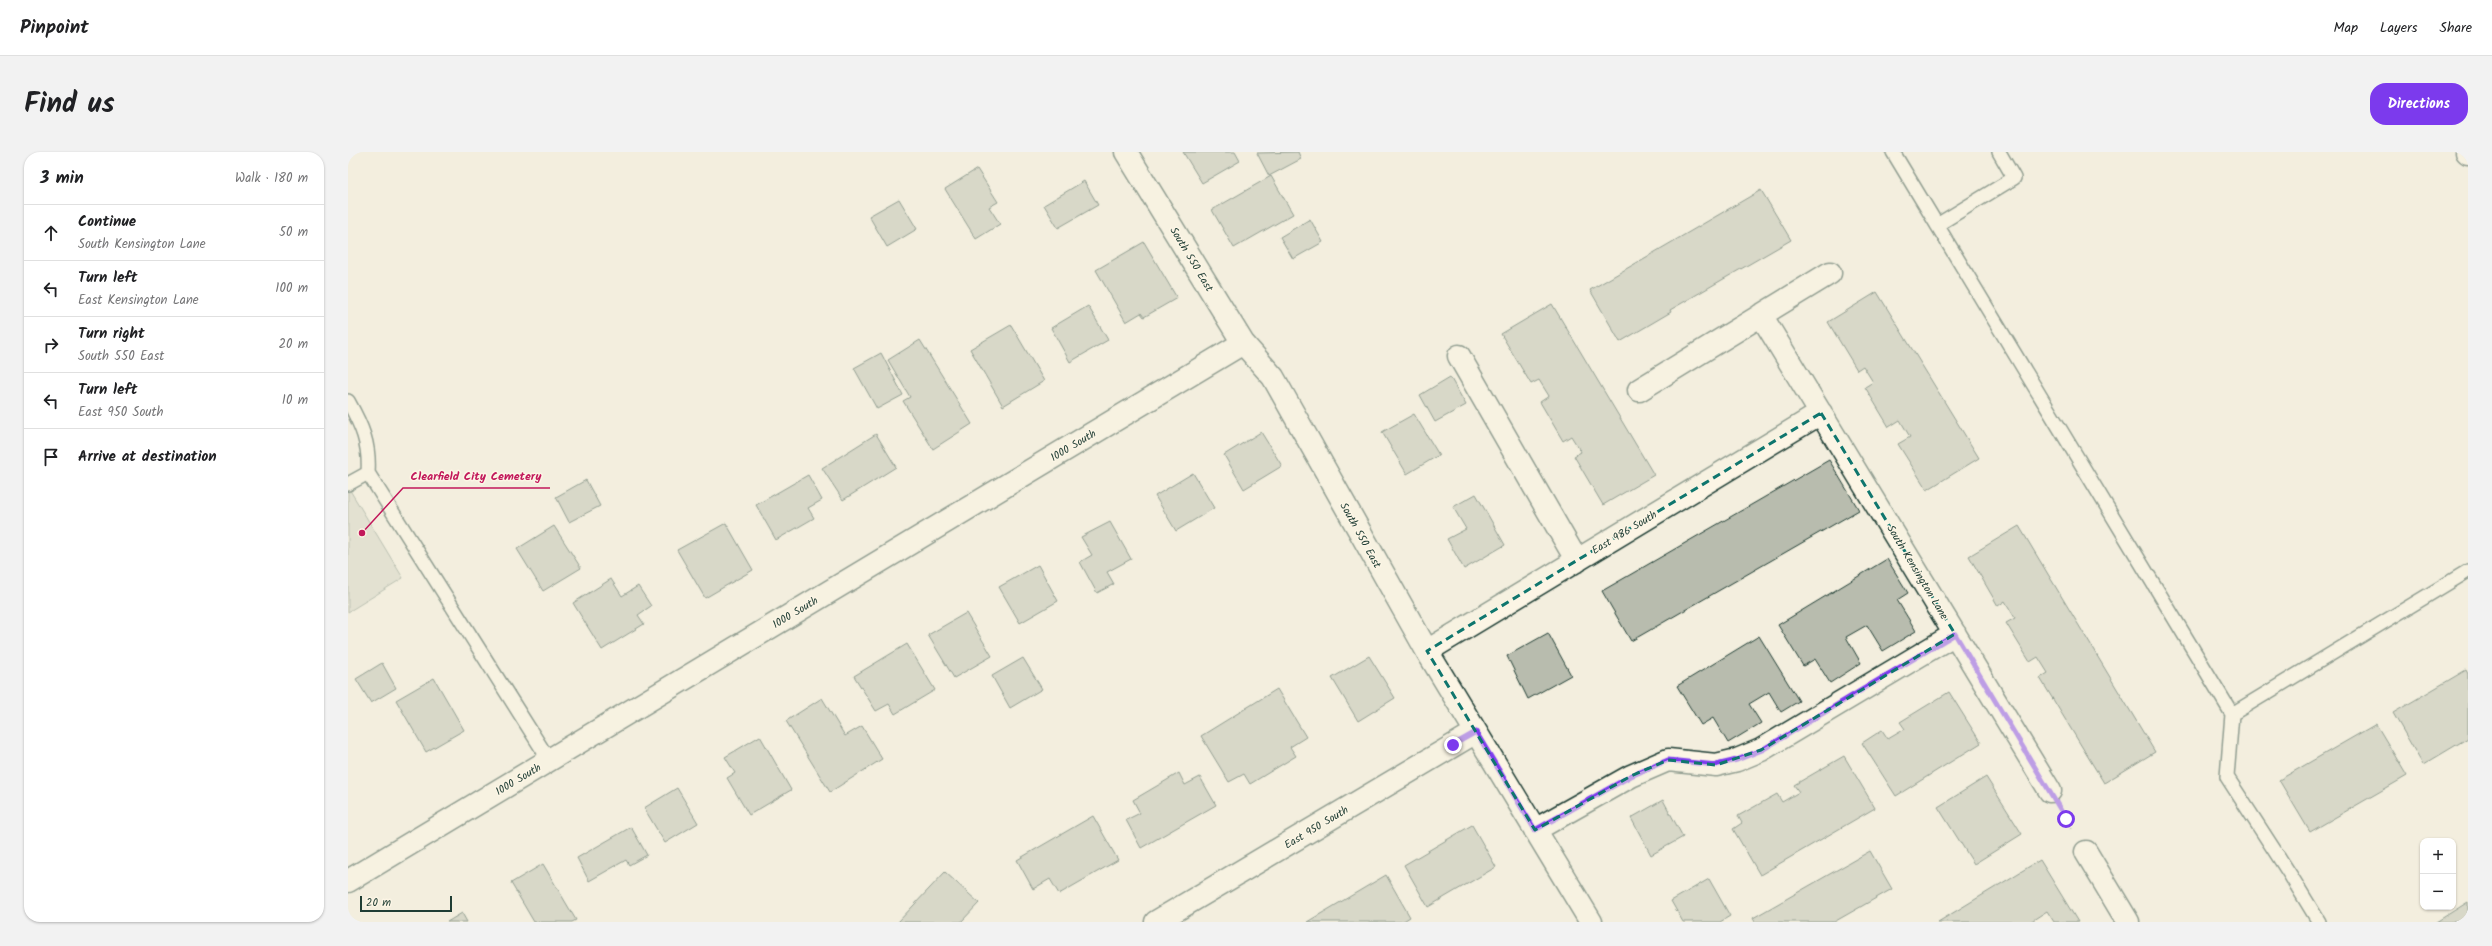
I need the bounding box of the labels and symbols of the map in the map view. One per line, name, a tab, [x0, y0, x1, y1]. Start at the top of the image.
street label: South 550 East	[1165, 224, 1218, 296]
street label: 1000 South	[1047, 425, 1100, 467]
callout: Clearfield City Cemetery	[403, 464, 550, 488]
text: Clearfield City Cemetery	[411, 467, 542, 486]
street label: South 550 East	[1335, 499, 1386, 572]
street label: East 986 South	[1588, 506, 1661, 560]
street label: South Kensington Lane	[1882, 522, 1953, 623]
street label: 1000 South	[769, 592, 822, 634]
route end	[1444, 736, 1462, 754]
street label: 1000 South	[492, 759, 545, 801]
street label: East 950 South	[1281, 801, 1352, 854]
route start	[2057, 810, 2075, 828]
scale bar	[360, 894, 452, 913]

